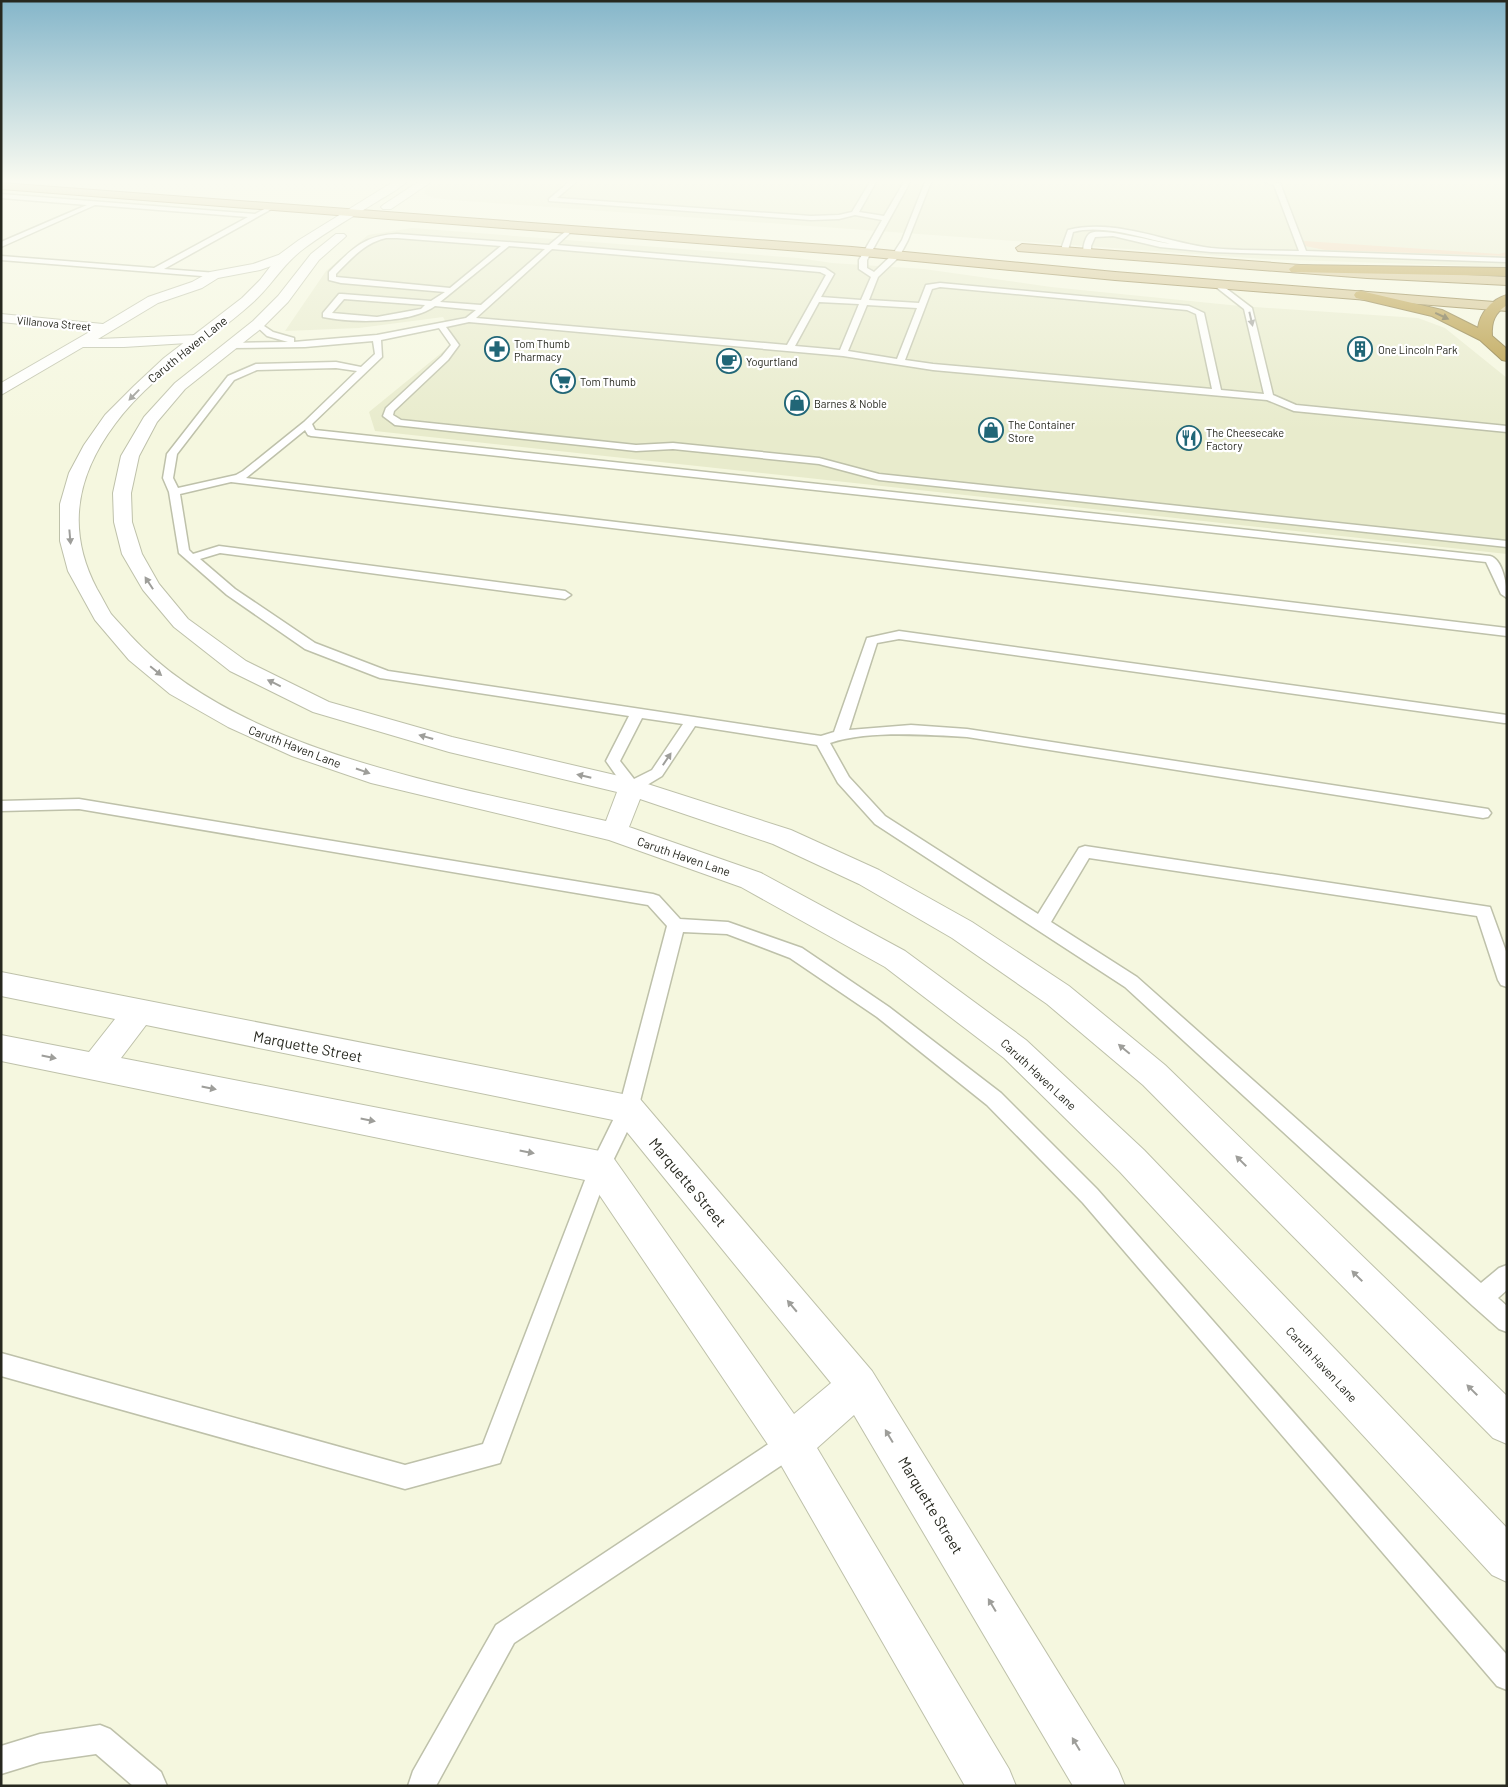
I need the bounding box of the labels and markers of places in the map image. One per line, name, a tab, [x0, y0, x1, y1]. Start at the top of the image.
pharmacy icon: Tom Thumb Pharmacy	[484, 336, 510, 362]
building icon: One Lincoln Park	[1347, 336, 1373, 362]
place label: Tom Thumb Pharmacy	[514, 337, 570, 363]
place label: One Lincoln Park	[1378, 343, 1458, 356]
cafe icon: Yogurtland	[716, 348, 742, 374]
place label: Yogurtland	[746, 355, 798, 368]
supermarket icon: Tom Thumb	[550, 368, 576, 394]
place label: Tom Thumb	[580, 375, 636, 388]
shop icon: Barnes & Noble	[784, 390, 810, 416]
place label: Barnes & Noble	[814, 397, 887, 410]
shop icon: The Container Store	[978, 417, 1004, 443]
place label: The Container Store	[1008, 418, 1075, 444]
restaurant icon: The Cheesecake Factory	[1176, 425, 1202, 451]
place label: The Cheesecake Factory	[1206, 426, 1284, 452]

